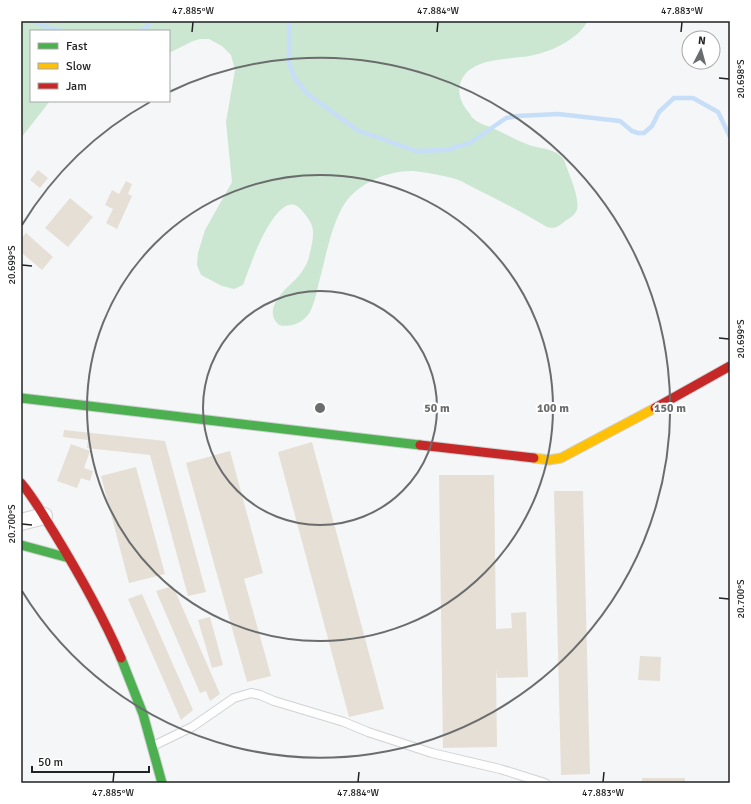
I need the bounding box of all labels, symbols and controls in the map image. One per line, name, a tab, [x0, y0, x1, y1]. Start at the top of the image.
text: 47.885°W	[172, 5, 214, 17]
text: 47.884°W	[417, 5, 459, 17]
text: 47.883°W	[661, 5, 703, 17]
legend	[30, 30, 170, 102]
north arrow	[681, 30, 721, 70]
text: N	[698, 34, 706, 47]
text: Fast	[66, 39, 87, 54]
text: Slow	[66, 59, 91, 74]
text: 20.698°S	[735, 59, 747, 98]
text: Jam	[66, 79, 87, 94]
text: 20.699°S	[6, 245, 18, 284]
text: 20.699°S	[735, 319, 747, 358]
centre of rings	[313, 401, 327, 415]
text: 50 m	[424, 401, 450, 416]
text: 100 m	[537, 401, 569, 416]
text: 150 m	[654, 401, 686, 416]
text: 20.700°S	[6, 504, 18, 543]
text: 20.700°S	[735, 579, 747, 618]
scale bar	[32, 748, 149, 774]
text: 50 m	[38, 755, 63, 770]
text: 47.885°W	[92, 787, 134, 799]
text: 47.884°W	[337, 787, 379, 799]
text: 47.883°W	[582, 787, 624, 799]

